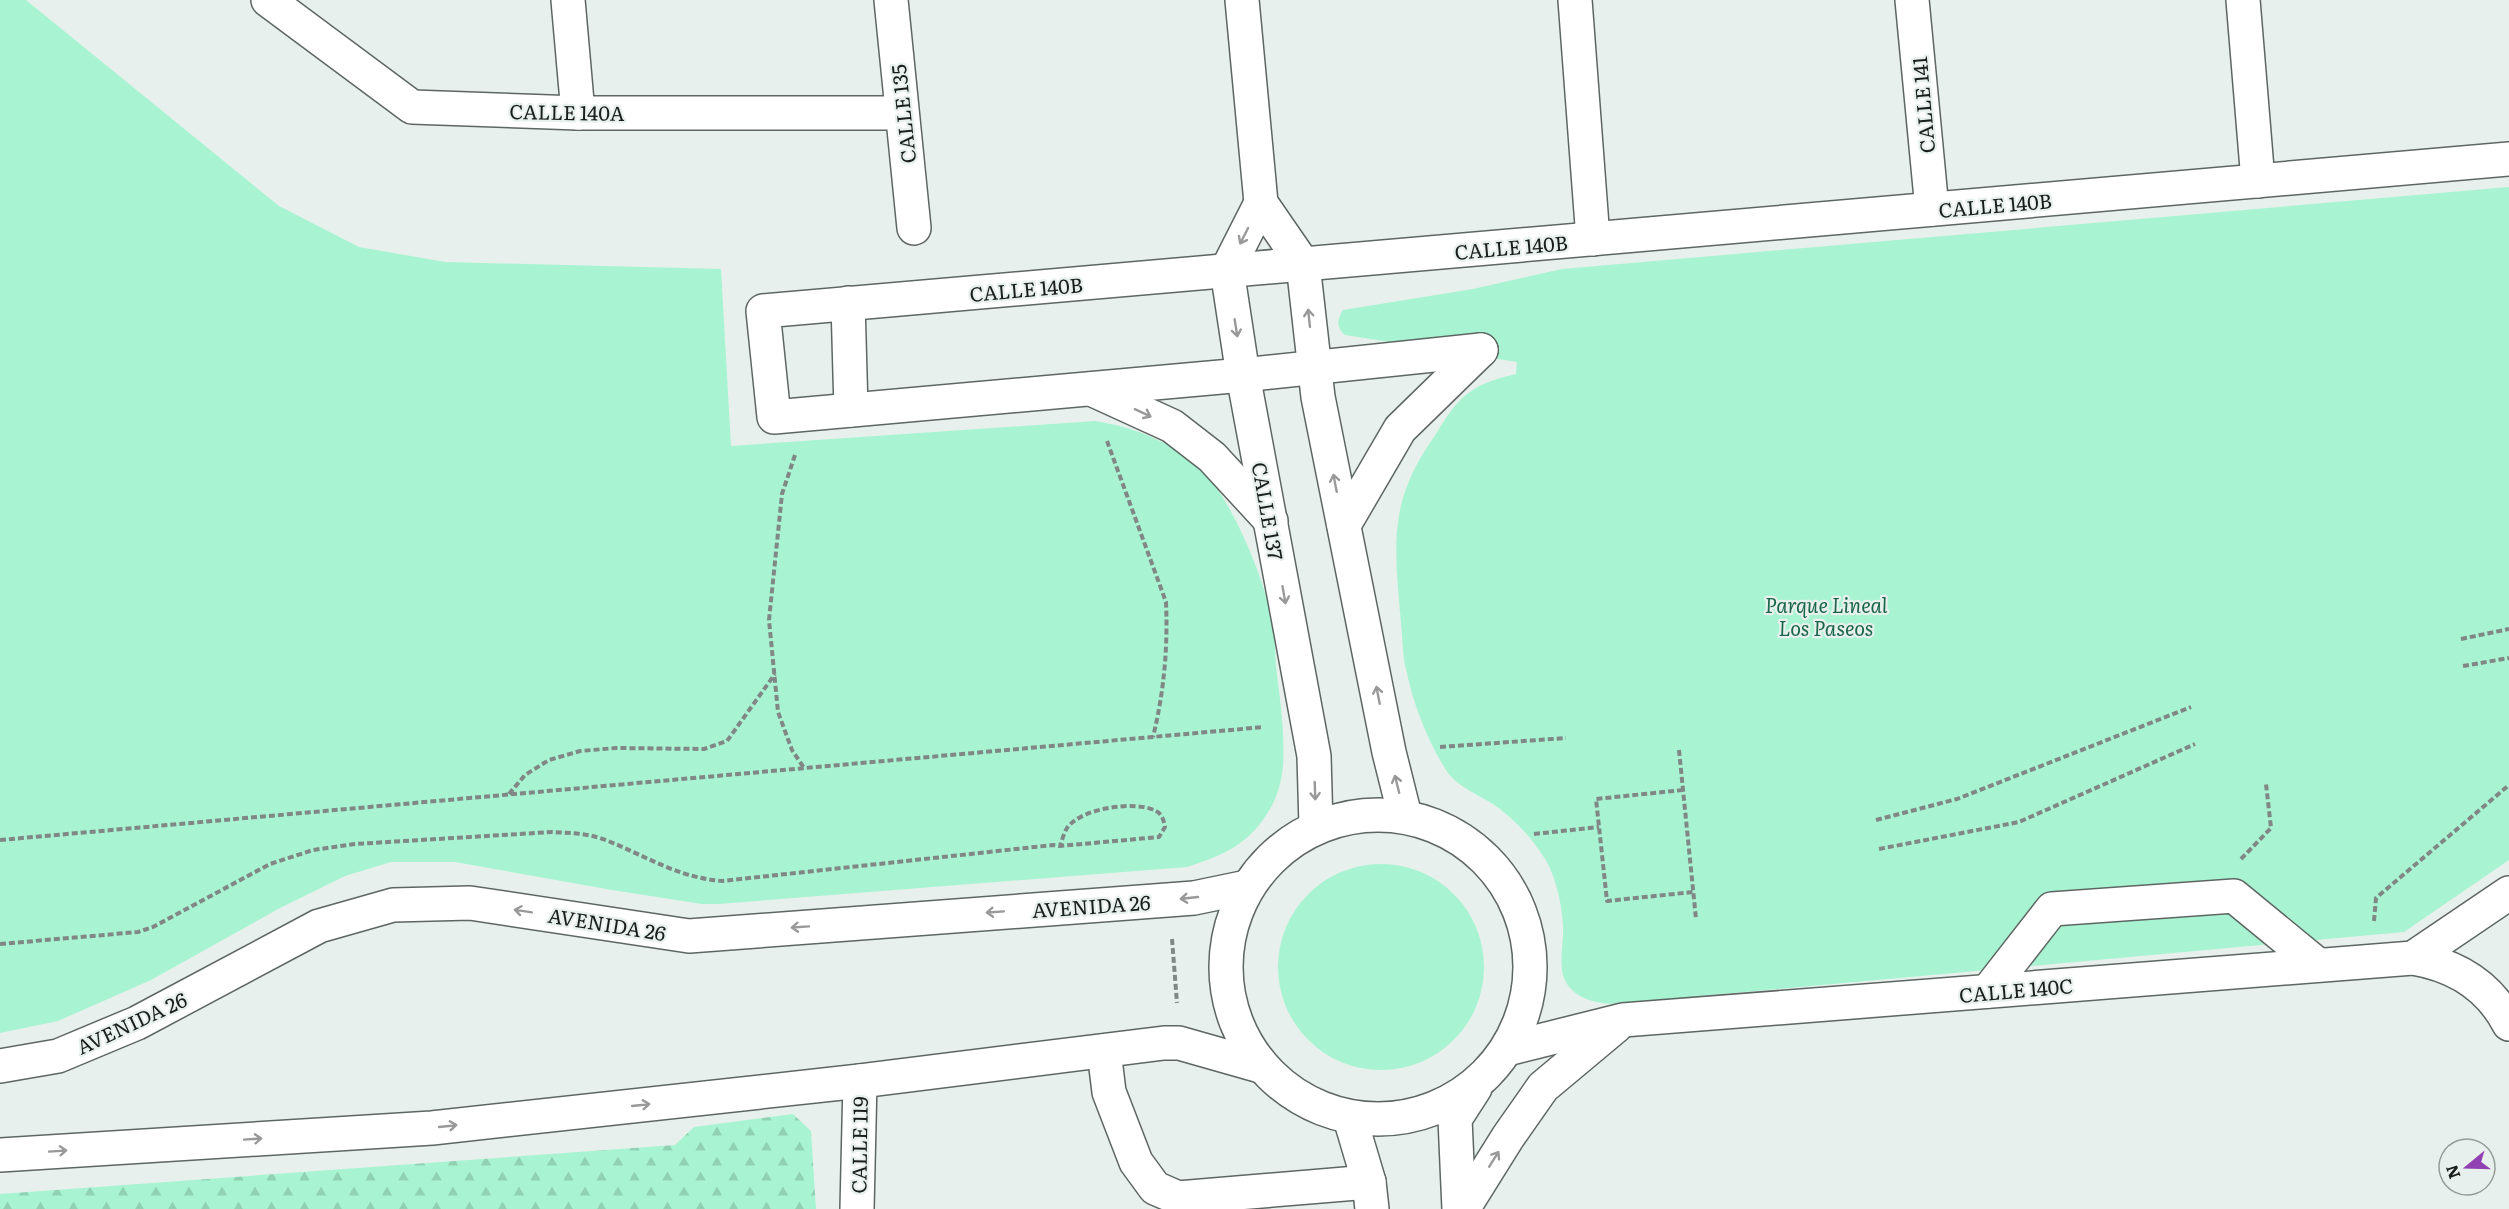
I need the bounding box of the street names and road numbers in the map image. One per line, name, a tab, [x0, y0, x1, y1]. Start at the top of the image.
street label: CALLE 141	[1903, 55, 1941, 155]
street label: CALLE 135	[882, 63, 922, 165]
street label: CALLE 140A	[509, 95, 625, 127]
street label: CALLE 140B	[1937, 184, 2053, 224]
street label: CALLE 140B	[1453, 226, 1569, 266]
street label: CALLE 140B	[968, 268, 1084, 308]
street label: CALLE 137	[1246, 460, 1292, 562]
street label: AVENIDA 26	[1031, 886, 1152, 924]
street label: AVENIDA 26	[546, 899, 668, 947]
street label: CALLE 140C	[1958, 969, 2074, 1009]
street label: AVENIDA 26	[71, 983, 191, 1061]
street label: CALLE 119	[842, 1096, 874, 1194]

